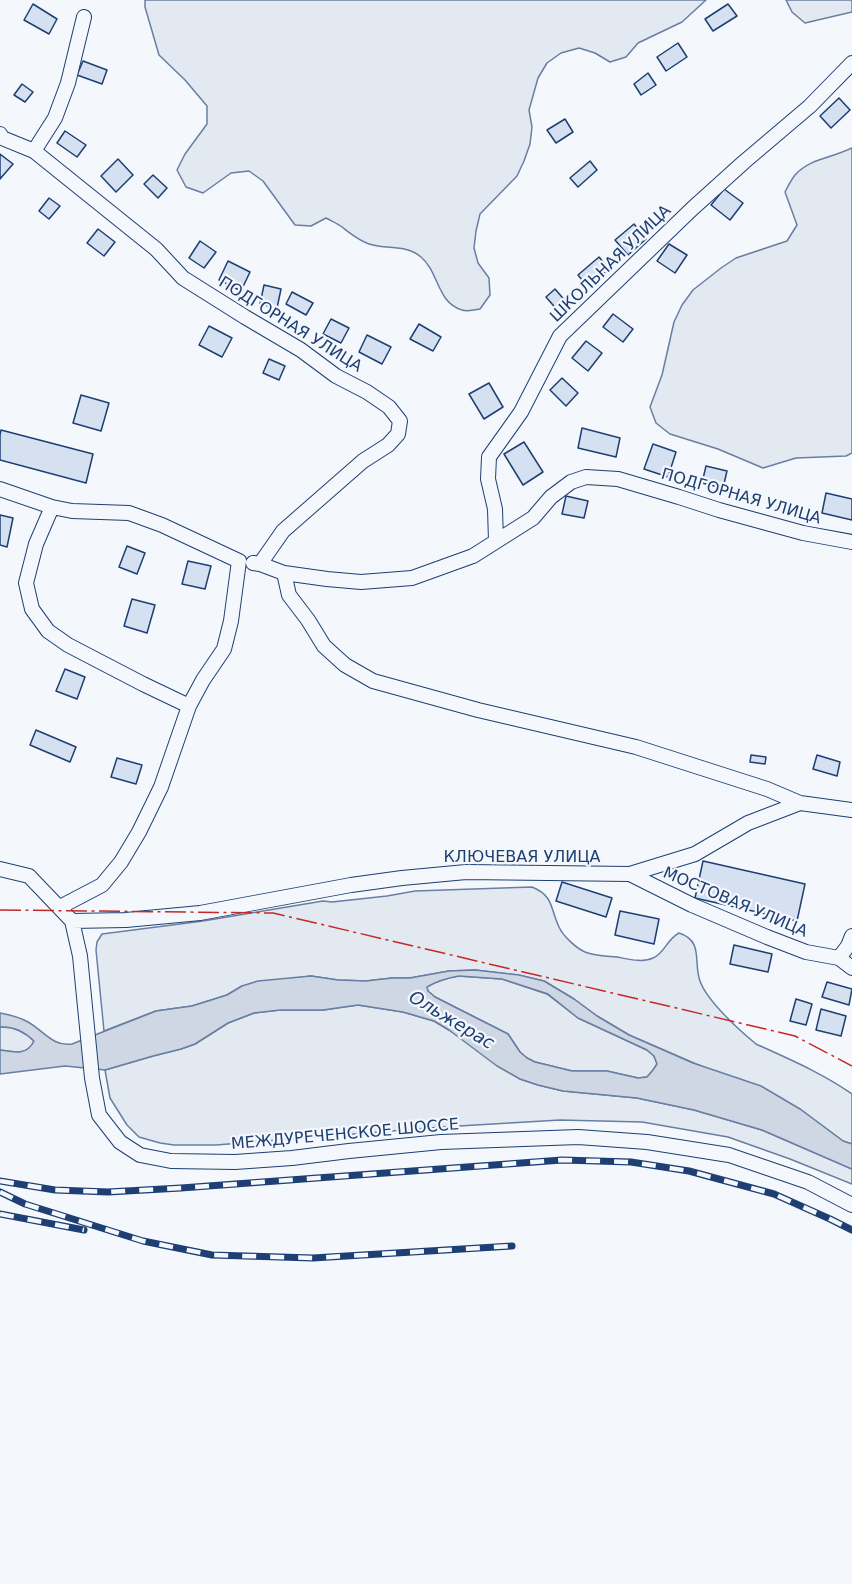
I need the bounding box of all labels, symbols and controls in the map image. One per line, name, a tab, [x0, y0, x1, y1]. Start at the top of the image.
street label: ШКОЛЬНАЯ УЛИЦА	[547, 201, 675, 327]
street label: ПОДГОРНАЯ УЛИЦА	[215, 273, 365, 377]
street label: ПОДГОРНАЯ УЛИЦА	[659, 465, 823, 529]
street label: КЛЮЧЕВАЯ УЛИЦА	[444, 848, 600, 868]
street label: МОСТОВАЯ УЛИЦА	[660, 864, 810, 942]
water label: Ольжерас	[404, 987, 498, 1055]
street label: МЕЖДУРЕЧЕНСКОЕ ШОССЕ	[230, 1115, 460, 1155]

